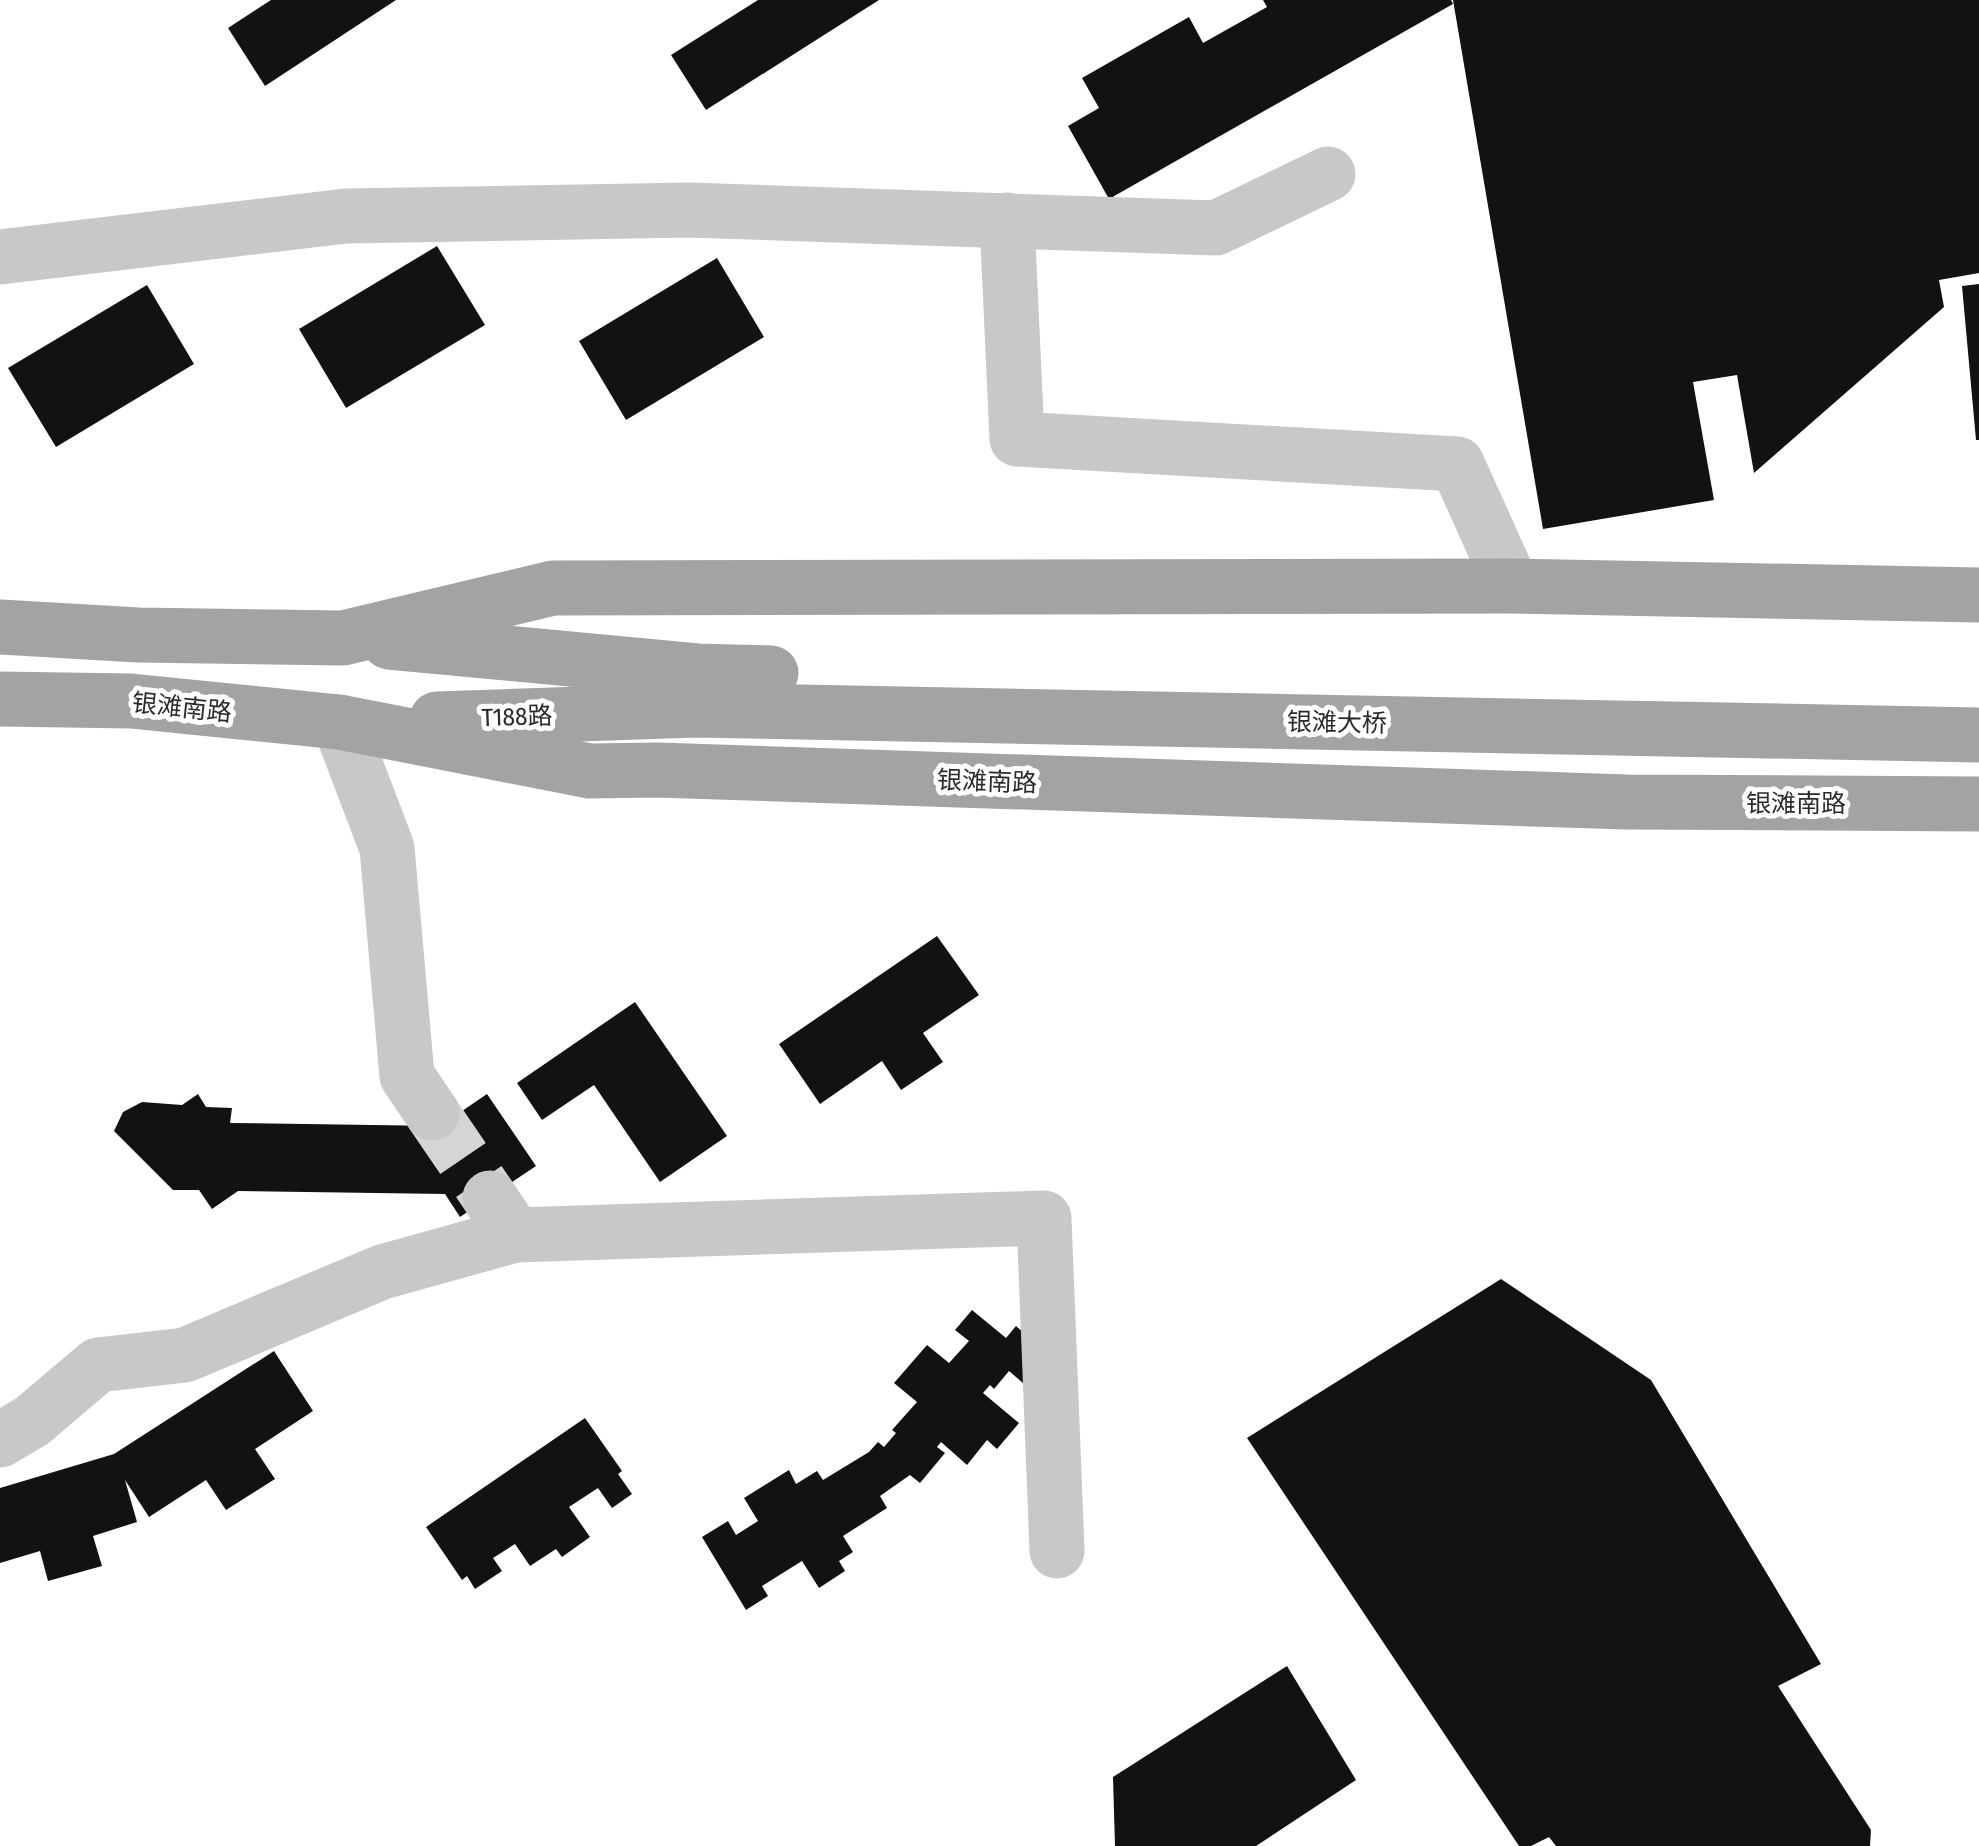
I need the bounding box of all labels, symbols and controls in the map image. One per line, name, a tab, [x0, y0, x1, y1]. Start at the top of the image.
street label: 银滩南路	[131, 688, 233, 728]
street label: T188路	[481, 701, 553, 733]
street label: 银滩大桥	[1287, 707, 1387, 739]
street label: 银滩南路	[936, 765, 1037, 799]
street label: 银滩南路	[1746, 789, 1846, 819]

